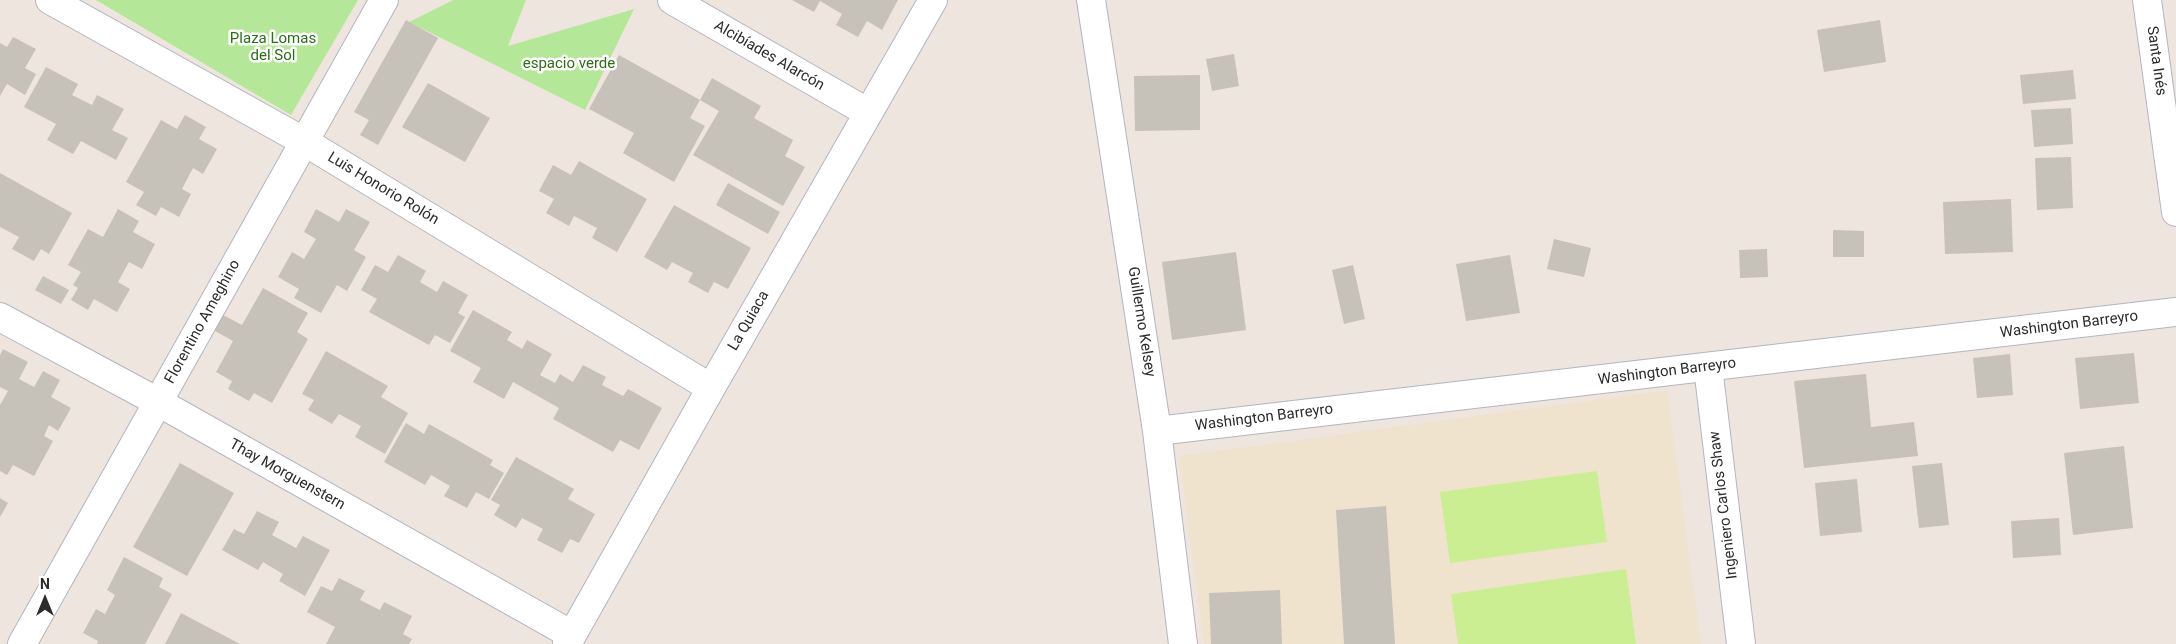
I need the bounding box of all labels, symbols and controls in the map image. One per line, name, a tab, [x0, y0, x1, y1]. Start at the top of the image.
street label: Alcibíades Alarcón	[711, 17, 827, 95]
street label: Santa Inés	[2142, 25, 2170, 97]
park label: Plaza Lomas del Sol	[230, 30, 316, 65]
park label: espacio verde	[523, 55, 615, 73]
street label: Luis Honorio Rolón	[324, 149, 442, 229]
street label: Florentino Ameghino	[161, 257, 245, 387]
street label: Guillermo Kelsey	[1123, 266, 1159, 378]
street label: La Quiaca	[725, 288, 773, 354]
street label: Washington Barreyro	[1999, 308, 2139, 342]
street label: Washington Barreyro	[1597, 355, 1737, 389]
street label: Washington Barreyro	[1194, 401, 1334, 435]
street label: Ingeniero Carlos Shaw	[1706, 430, 1742, 580]
street label: Thay Morguenstern	[226, 436, 348, 514]
north arrow	[20, 574, 70, 624]
text: N	[40, 576, 50, 592]

